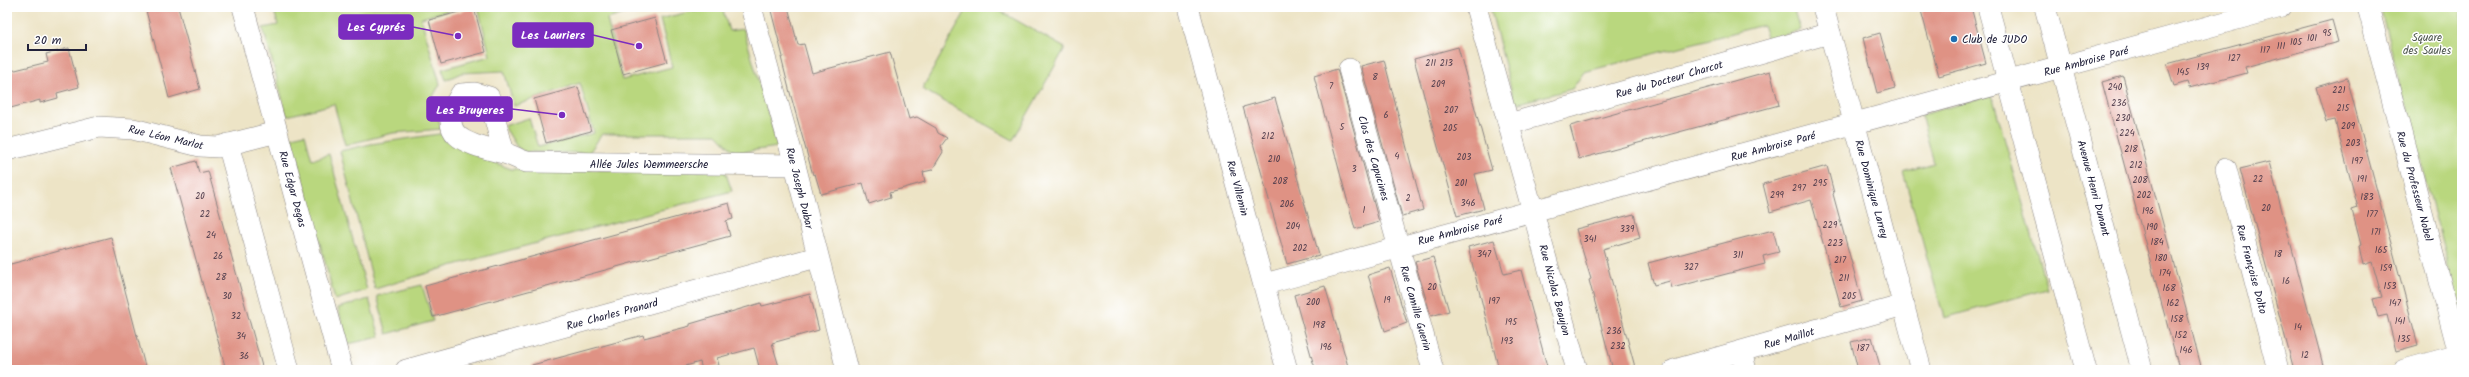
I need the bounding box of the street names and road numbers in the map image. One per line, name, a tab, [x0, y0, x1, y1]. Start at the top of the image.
street label: Rue Ambroise Paré	[2042, 42, 2132, 82]
street label: Rue du Docteur Charcot	[1613, 56, 1726, 104]
street label: Clos des Capucines	[1352, 113, 1394, 203]
street label: Rue Léon Marlot	[126, 121, 206, 156]
street label: Rue Ambroise Paré	[1729, 127, 1819, 167]
street label: Rue du Professeur Nobel	[2391, 129, 2437, 244]
street label: Rue Dominique Larrey	[1849, 138, 1893, 241]
street label: Avenue Henri Dunant	[2072, 138, 2115, 239]
street label: Rue Joseph Dubar	[780, 146, 818, 232]
street label: Rue Edgar Degas	[273, 149, 311, 230]
street label: Allée Jules Wemmeersche	[590, 156, 708, 174]
street label: Rue Villemin	[1221, 158, 1253, 218]
street label: Rue Ambroise Paré	[1416, 211, 1506, 251]
street label: Rue Françoise Dolto	[2230, 222, 2272, 316]
street label: Rue Nicolas Beaujon	[1533, 243, 1575, 338]
street label: Rue Camille Guerin	[1394, 263, 1436, 353]
street label: Rue Charles Pranard	[565, 294, 660, 336]
street label: Rue Maillot	[1762, 323, 1818, 355]

